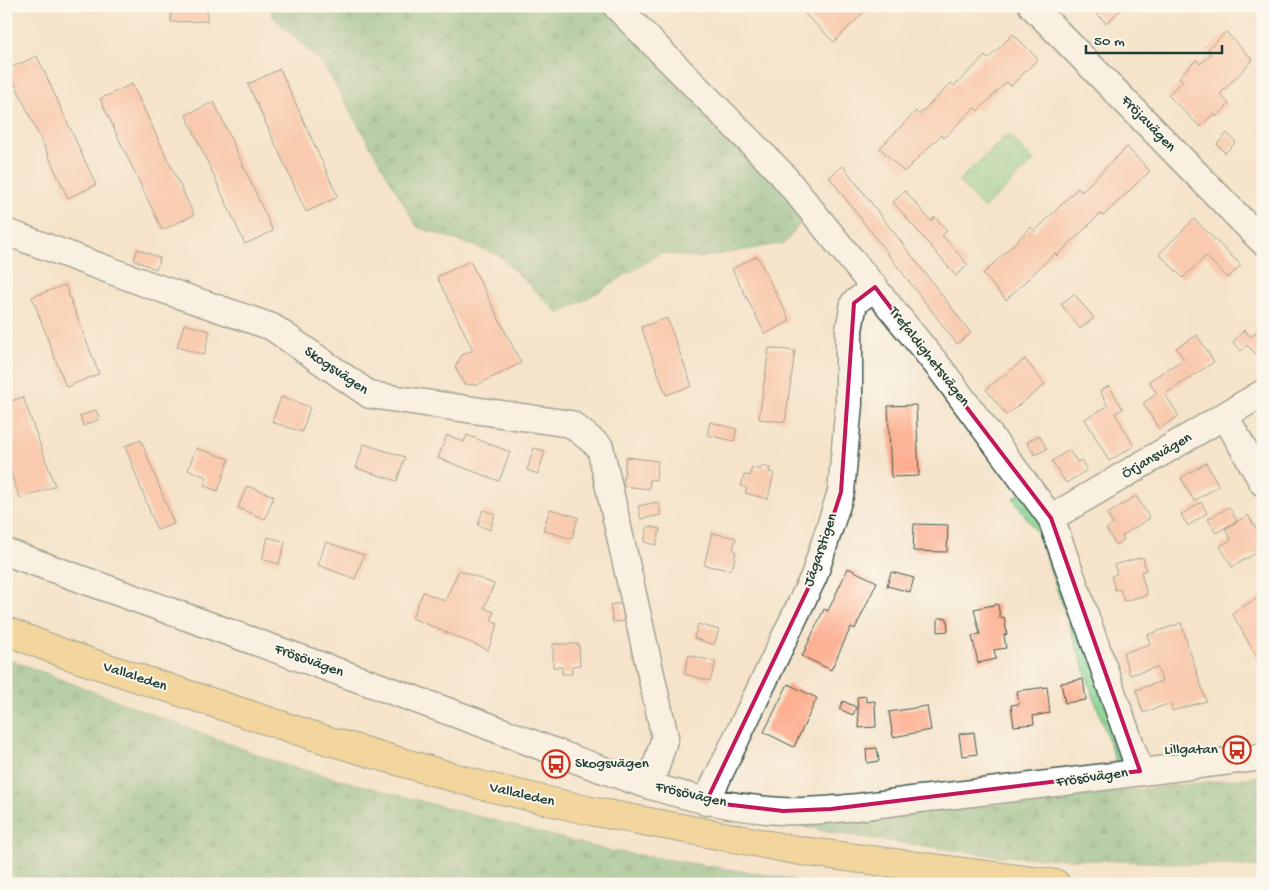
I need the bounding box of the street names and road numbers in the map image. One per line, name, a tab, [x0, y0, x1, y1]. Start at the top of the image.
street label: Fröjavägen	[1116, 91, 1179, 156]
street label: Trefaldighetsvägen	[884, 303, 973, 410]
street label: Skogsvägen	[300, 343, 372, 399]
street label: Örjansvägen	[1119, 429, 1195, 483]
street label: Jägarstigen	[800, 511, 842, 589]
street label: Frösövägen	[271, 640, 346, 682]
street label: Vallaleden	[100, 658, 169, 696]
street label: Frösövägen	[1054, 764, 1129, 792]
street label: Frösövägen	[653, 778, 728, 812]
street label: Vallaleden	[487, 779, 556, 811]

